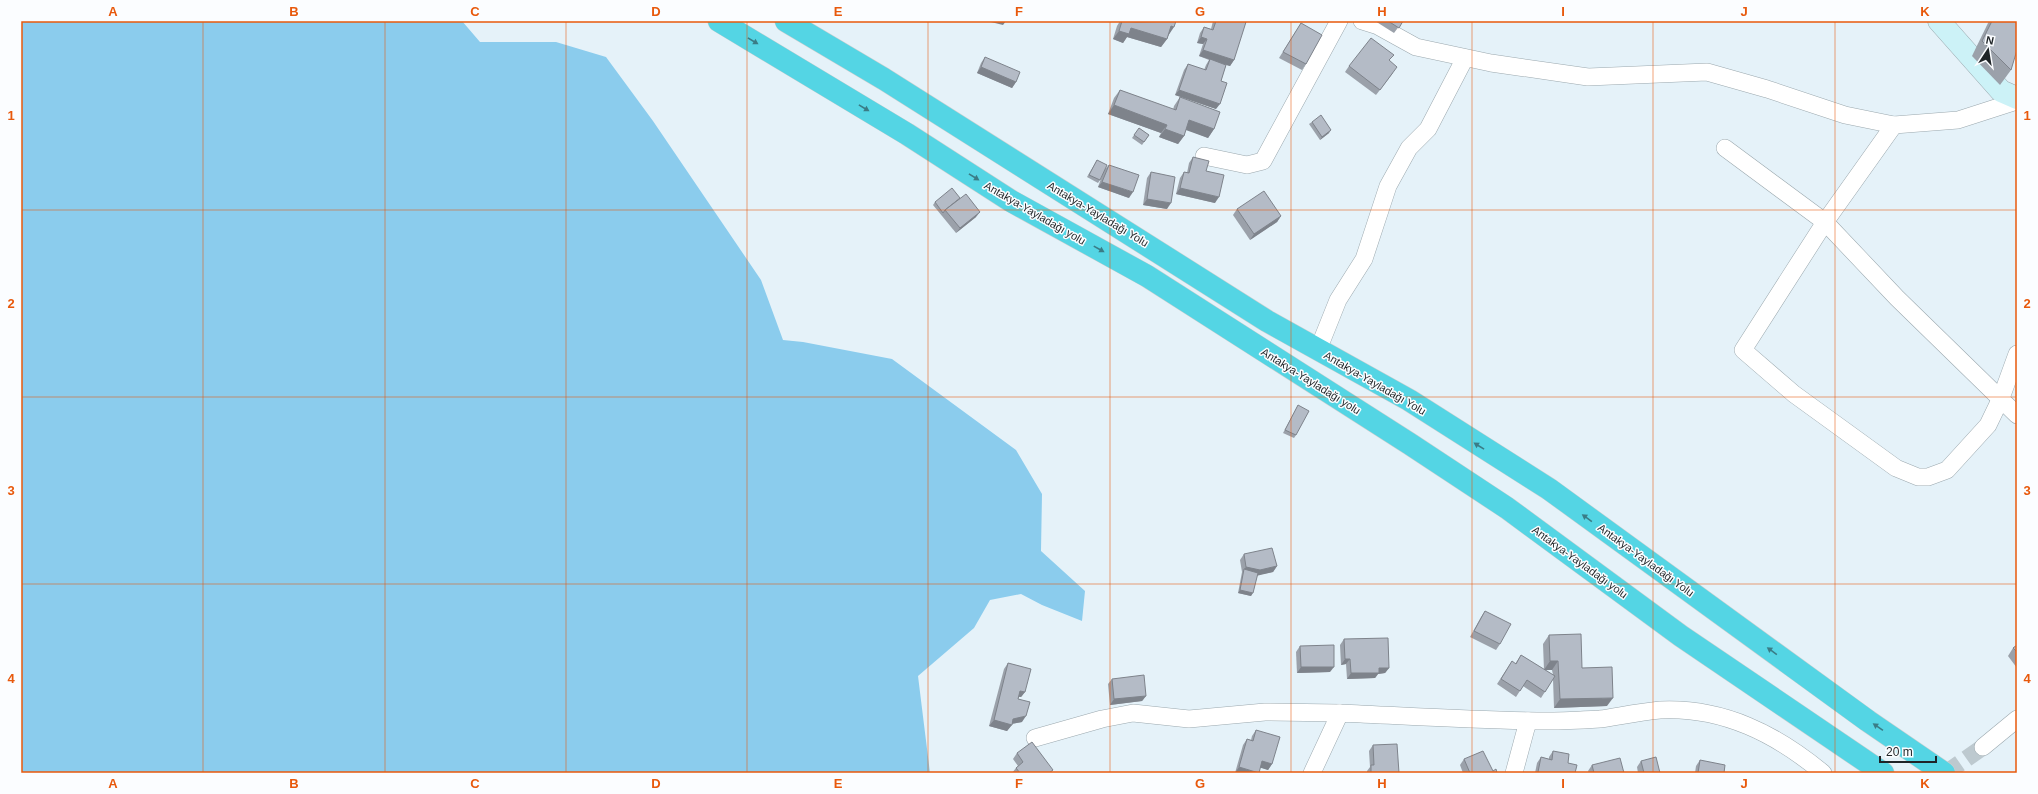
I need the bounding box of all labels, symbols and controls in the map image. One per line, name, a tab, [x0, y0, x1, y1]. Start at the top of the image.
text: A	[108, 4, 118, 19]
text: B	[289, 4, 299, 19]
text: C	[470, 4, 480, 19]
text: D	[651, 4, 661, 19]
text: E	[834, 4, 843, 19]
text: F	[1015, 4, 1023, 19]
text: G	[1195, 4, 1205, 19]
text: H	[1377, 4, 1387, 19]
text: I	[1561, 4, 1565, 19]
text: J	[1740, 4, 1748, 19]
text: K	[1920, 4, 1930, 19]
north arrow	[1968, 30, 2008, 70]
text: N	[1985, 34, 1995, 47]
one-way arrow	[747, 37, 759, 44]
one-way arrow	[858, 105, 870, 112]
text: 1	[7, 108, 15, 123]
text: 1	[2023, 108, 2031, 123]
one-way arrow	[968, 174, 980, 181]
street label: Antakya-Yayladağı yolu	[982, 179, 1088, 247]
street label: Antakya-Yayladağı Yolu	[1045, 179, 1151, 249]
one-way arrow	[1093, 246, 1104, 252]
text: 2	[7, 296, 15, 311]
text: 2	[2023, 296, 2031, 311]
street label: Antakya-Yayladağı yolu	[1259, 346, 1363, 416]
street label: Antakya-Yayladağı Yolu	[1322, 349, 1428, 417]
one-way arrow	[1473, 442, 1485, 449]
text: 3	[7, 483, 15, 498]
text: 3	[2023, 483, 2031, 498]
one-way arrow	[1582, 513, 1593, 522]
street label: Antakya-Yayladağı Yolu	[1596, 521, 1696, 599]
street label: Antakya-Yayladağı yolu	[1530, 523, 1630, 601]
one-way arrow	[1767, 648, 1777, 656]
text: 4	[7, 671, 15, 686]
text: 4	[2023, 671, 2031, 686]
one-way arrow	[1872, 723, 1883, 731]
scale bar	[1880, 738, 1936, 764]
text: 20 m	[1886, 745, 1913, 759]
text: A	[108, 776, 118, 791]
text: B	[289, 776, 299, 791]
text: C	[470, 776, 480, 791]
text: D	[651, 776, 661, 791]
text: E	[834, 776, 843, 791]
text: F	[1015, 776, 1023, 791]
text: G	[1195, 776, 1205, 791]
text: H	[1377, 776, 1387, 791]
text: I	[1561, 776, 1565, 791]
text: J	[1740, 776, 1748, 791]
text: K	[1920, 776, 1930, 791]

